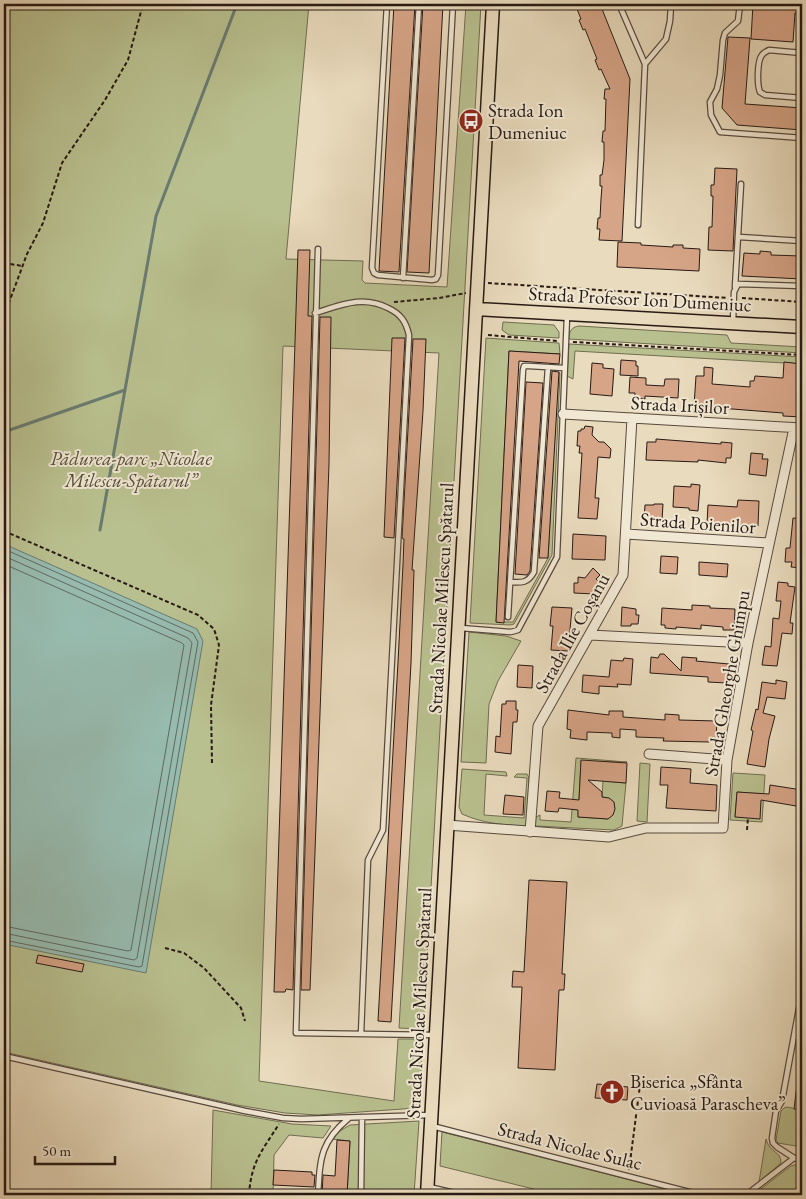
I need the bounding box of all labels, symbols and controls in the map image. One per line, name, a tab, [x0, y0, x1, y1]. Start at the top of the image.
place label: Strada Ion Dumeniuc	[488, 98, 567, 145]
bus stop icon: Strada Ion Dumeniuc	[458, 108, 484, 134]
street label: Strada Profesor Ion Dumeniuc	[528, 281, 752, 317]
street label: Strada Irișilor	[630, 390, 730, 420]
park label: Pădurea-parc „Nicolae Milescu-Spătarul”	[50, 446, 212, 493]
street label: Strada Nicolae Milescu Spătarul	[422, 482, 460, 714]
street label: Strada Poienilor	[639, 506, 757, 540]
street label: Strada Ilie Coșanu	[529, 569, 615, 697]
street label: Strada Gheorghe Ghimpu	[698, 588, 756, 778]
street label: Strada Nicolae Milescu Spătarul	[400, 887, 438, 1119]
place label: Biserica „Sfânta Cuvioasă Parascheva”	[630, 1069, 786, 1116]
church icon: Biserica „Sfânta Cuvioasă Parascheva”	[599, 1079, 625, 1105]
street label: Strada Nicolae Sulac	[495, 1116, 645, 1176]
scale bar	[35, 1134, 115, 1166]
text: 50 m	[42, 1141, 71, 1160]

